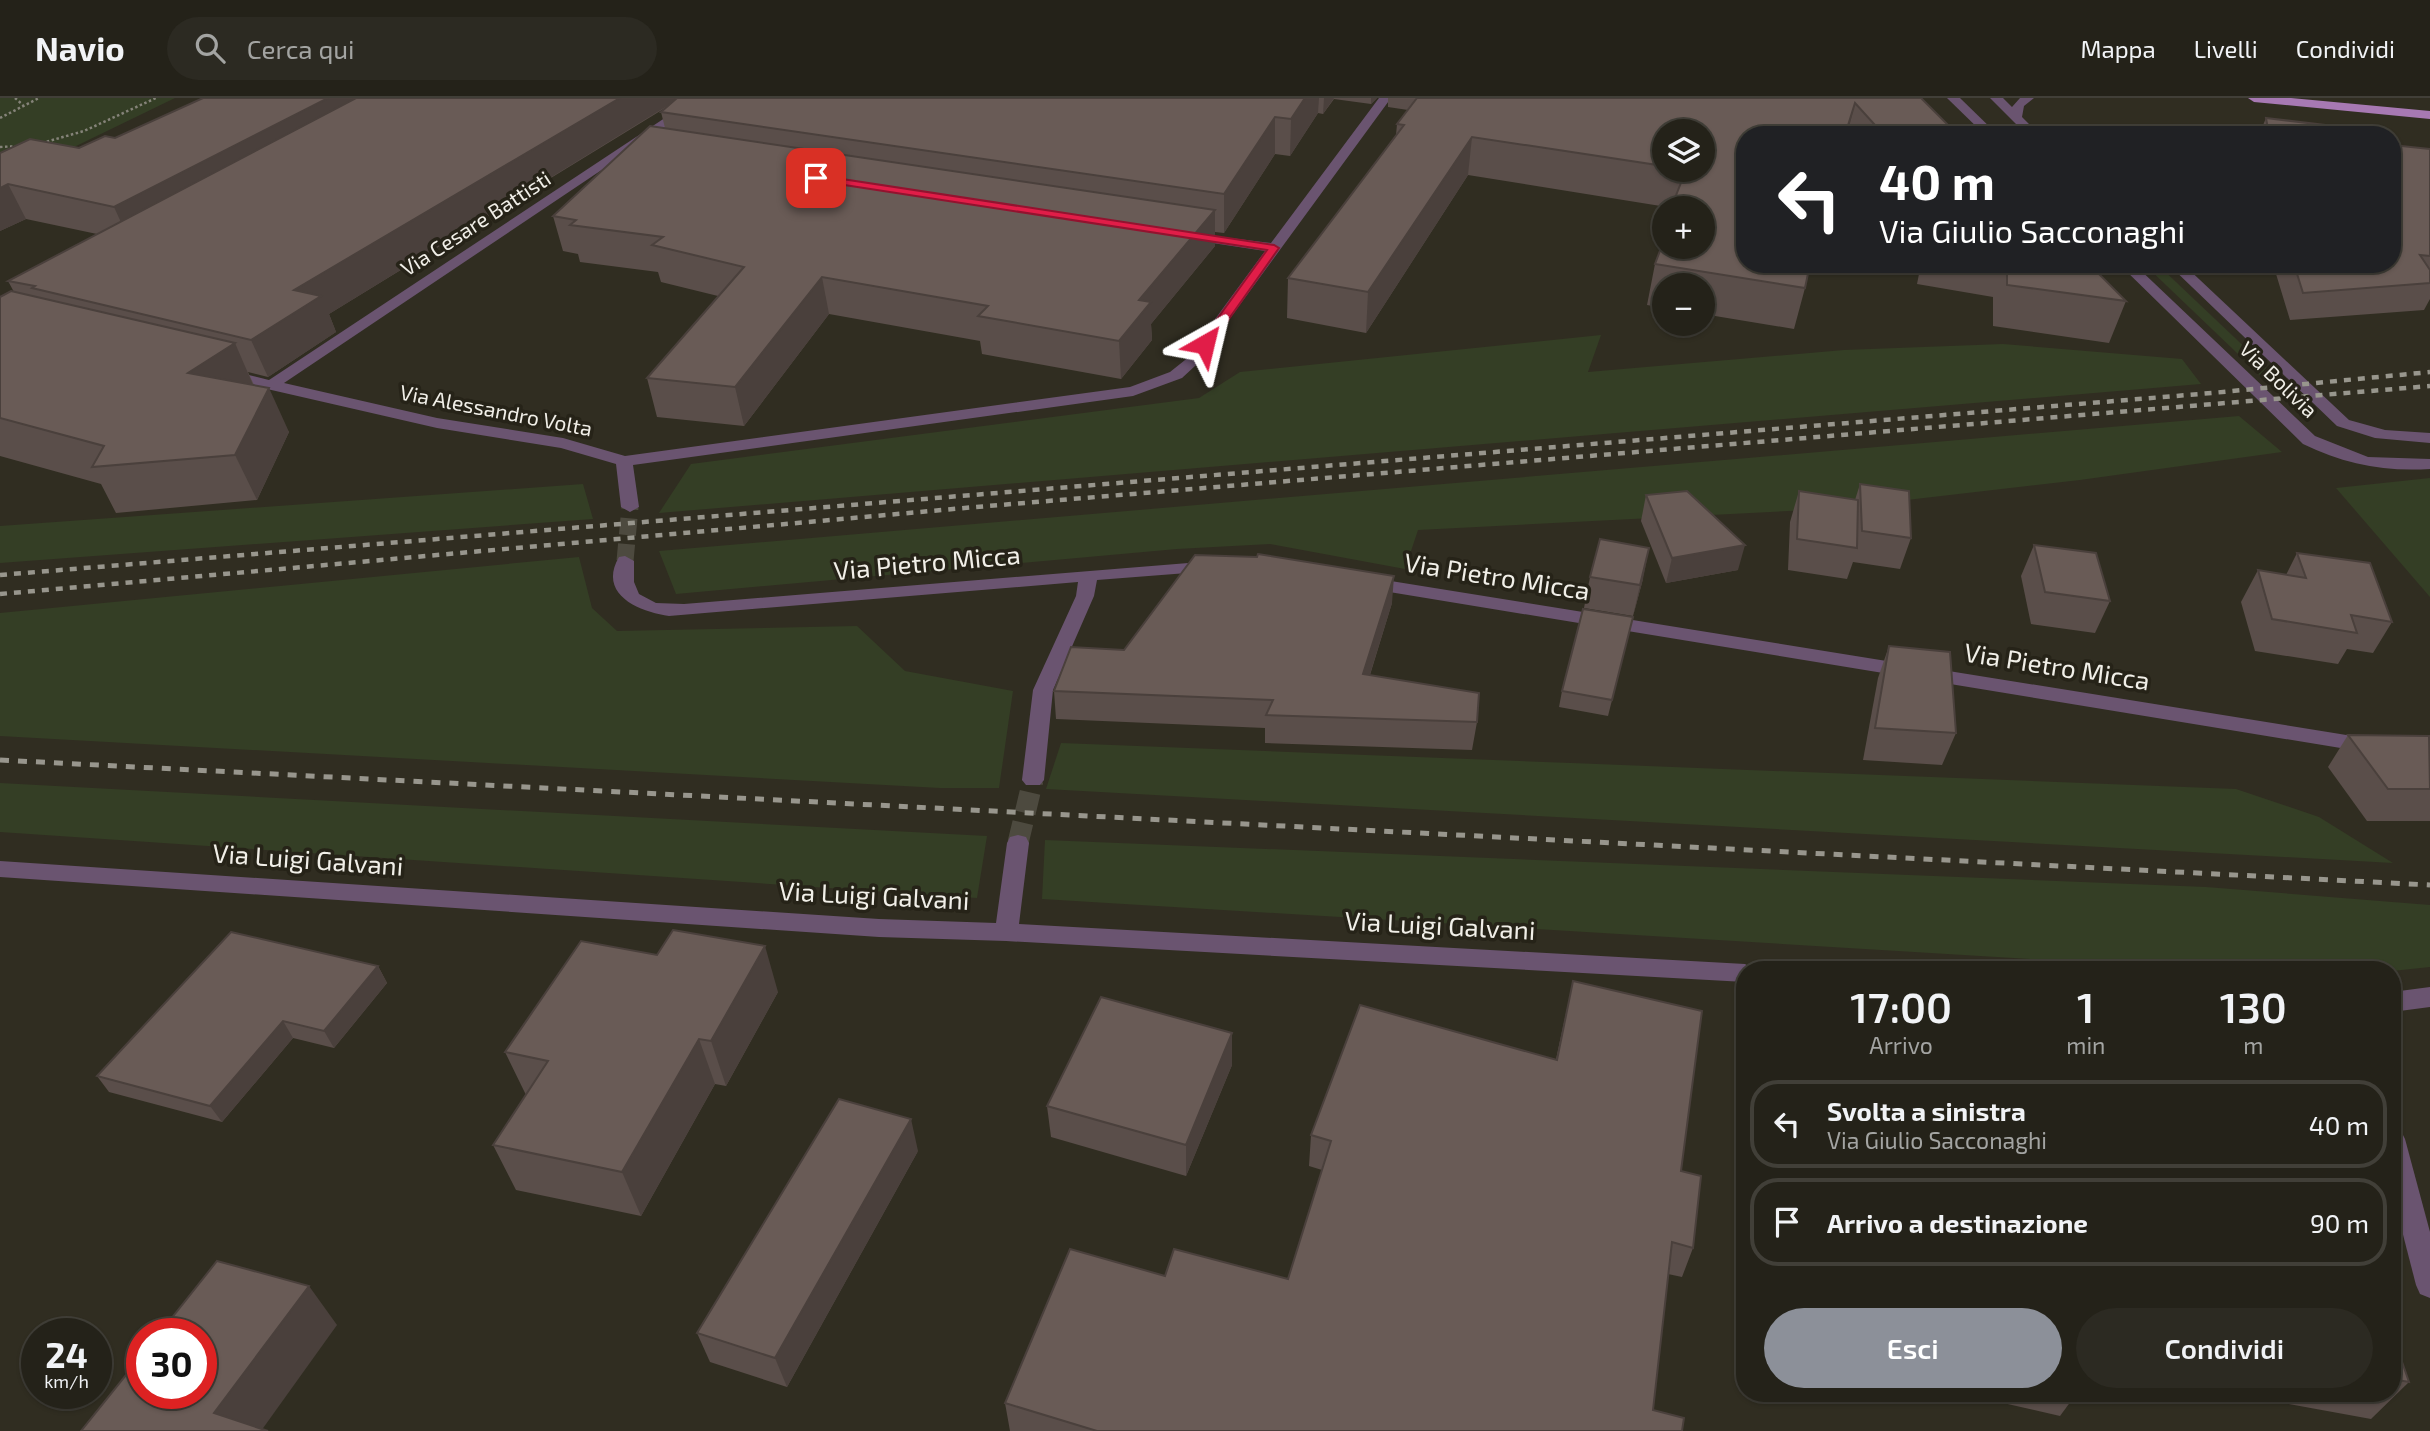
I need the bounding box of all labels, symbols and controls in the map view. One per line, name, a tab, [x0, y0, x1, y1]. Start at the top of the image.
search box	[167, 17, 657, 80]
text: Navio	[35, 28, 125, 68]
icon: search	[191, 29, 229, 67]
text: Cerca qui	[247, 33, 355, 64]
text: Mappa	[2080, 34, 2156, 63]
text: Livelli	[2194, 34, 2258, 63]
text: Condividi	[2296, 34, 2395, 63]
map controls	[1652, 119, 1715, 336]
button: layers	[1652, 119, 1715, 182]
pin	[786, 148, 846, 208]
text: 40 m	[1879, 151, 1995, 210]
icon: left	[1764, 154, 1855, 245]
icon: arrive	[797, 159, 835, 197]
street label: Via Cesare Battisti	[396, 165, 555, 280]
button: +	[1652, 196, 1715, 259]
text: Via Giulio Sacconaghi	[1879, 211, 2185, 249]
button: −	[1652, 273, 1715, 336]
position arrow	[1168, 307, 1242, 381]
street label: Via Bolivia	[2235, 336, 2323, 422]
street label: Via Alessandro Volta	[398, 379, 594, 440]
street label: Via Pietro Micca	[832, 538, 1022, 585]
street label: Via Pietro Micca	[1402, 546, 1592, 605]
street label: Via Pietro Micca	[1962, 636, 2152, 695]
street label: Via Luigi Galvani	[212, 836, 404, 881]
street label: Via Luigi Galvani	[778, 874, 970, 915]
street label: Via Luigi Galvani	[1344, 904, 1536, 945]
text: 17:00	[1850, 981, 1952, 1031]
text: 1	[2077, 981, 2095, 1031]
text: 130	[2220, 981, 2287, 1031]
text: Arrivo	[1869, 1031, 1933, 1059]
text: min	[2066, 1031, 2105, 1059]
text: m	[2243, 1031, 2263, 1059]
text: Svolta a sinistra	[1827, 1095, 2026, 1126]
icon: left	[1768, 1105, 1806, 1143]
text: 40 m	[2309, 1109, 2369, 1140]
text: Via Giulio Sacconaghi	[1827, 1126, 2047, 1154]
icon: arrive	[1768, 1203, 1806, 1241]
text: Arrivo a destinazione	[1827, 1207, 2088, 1238]
text: 90 m	[2310, 1207, 2369, 1238]
button: Esci	[1764, 1308, 2062, 1388]
button: Condividi	[2076, 1308, 2373, 1388]
speed limit sign: 30	[126, 1318, 217, 1409]
text: 24	[45, 1333, 88, 1375]
text: km/h	[44, 1370, 89, 1392]

